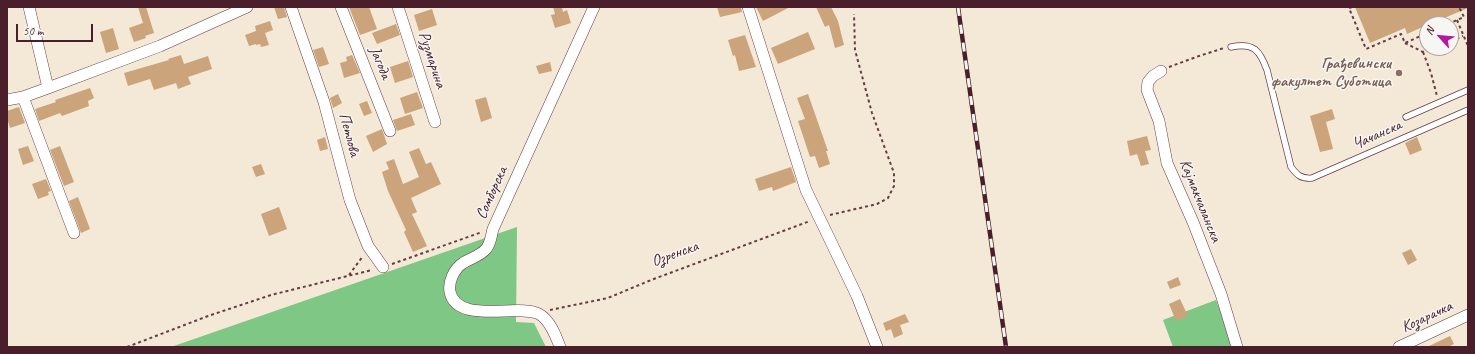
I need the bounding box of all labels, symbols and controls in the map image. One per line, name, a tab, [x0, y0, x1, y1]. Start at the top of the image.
scale bar	[18, 16, 95, 42]
north arrow	[1419, 16, 1459, 56]
text: 50 m	[23, 23, 43, 39]
text: N	[1421, 25, 1437, 37]
street label: Рузмарина	[414, 29, 450, 91]
street label: Јагода	[365, 44, 395, 82]
place label: Грађевински факултет Суботица	[1271, 54, 1391, 92]
marker: Грађевински факултет Суботица	[1394, 68, 1404, 78]
street label: Петлова	[334, 111, 364, 159]
street label: Чачанска	[1350, 116, 1404, 154]
street label: Кајмакчаланска	[1175, 157, 1225, 245]
street label: Сомборска	[472, 164, 512, 222]
street label: Озренска	[649, 237, 701, 271]
street label: Козарачка	[1398, 297, 1456, 337]

